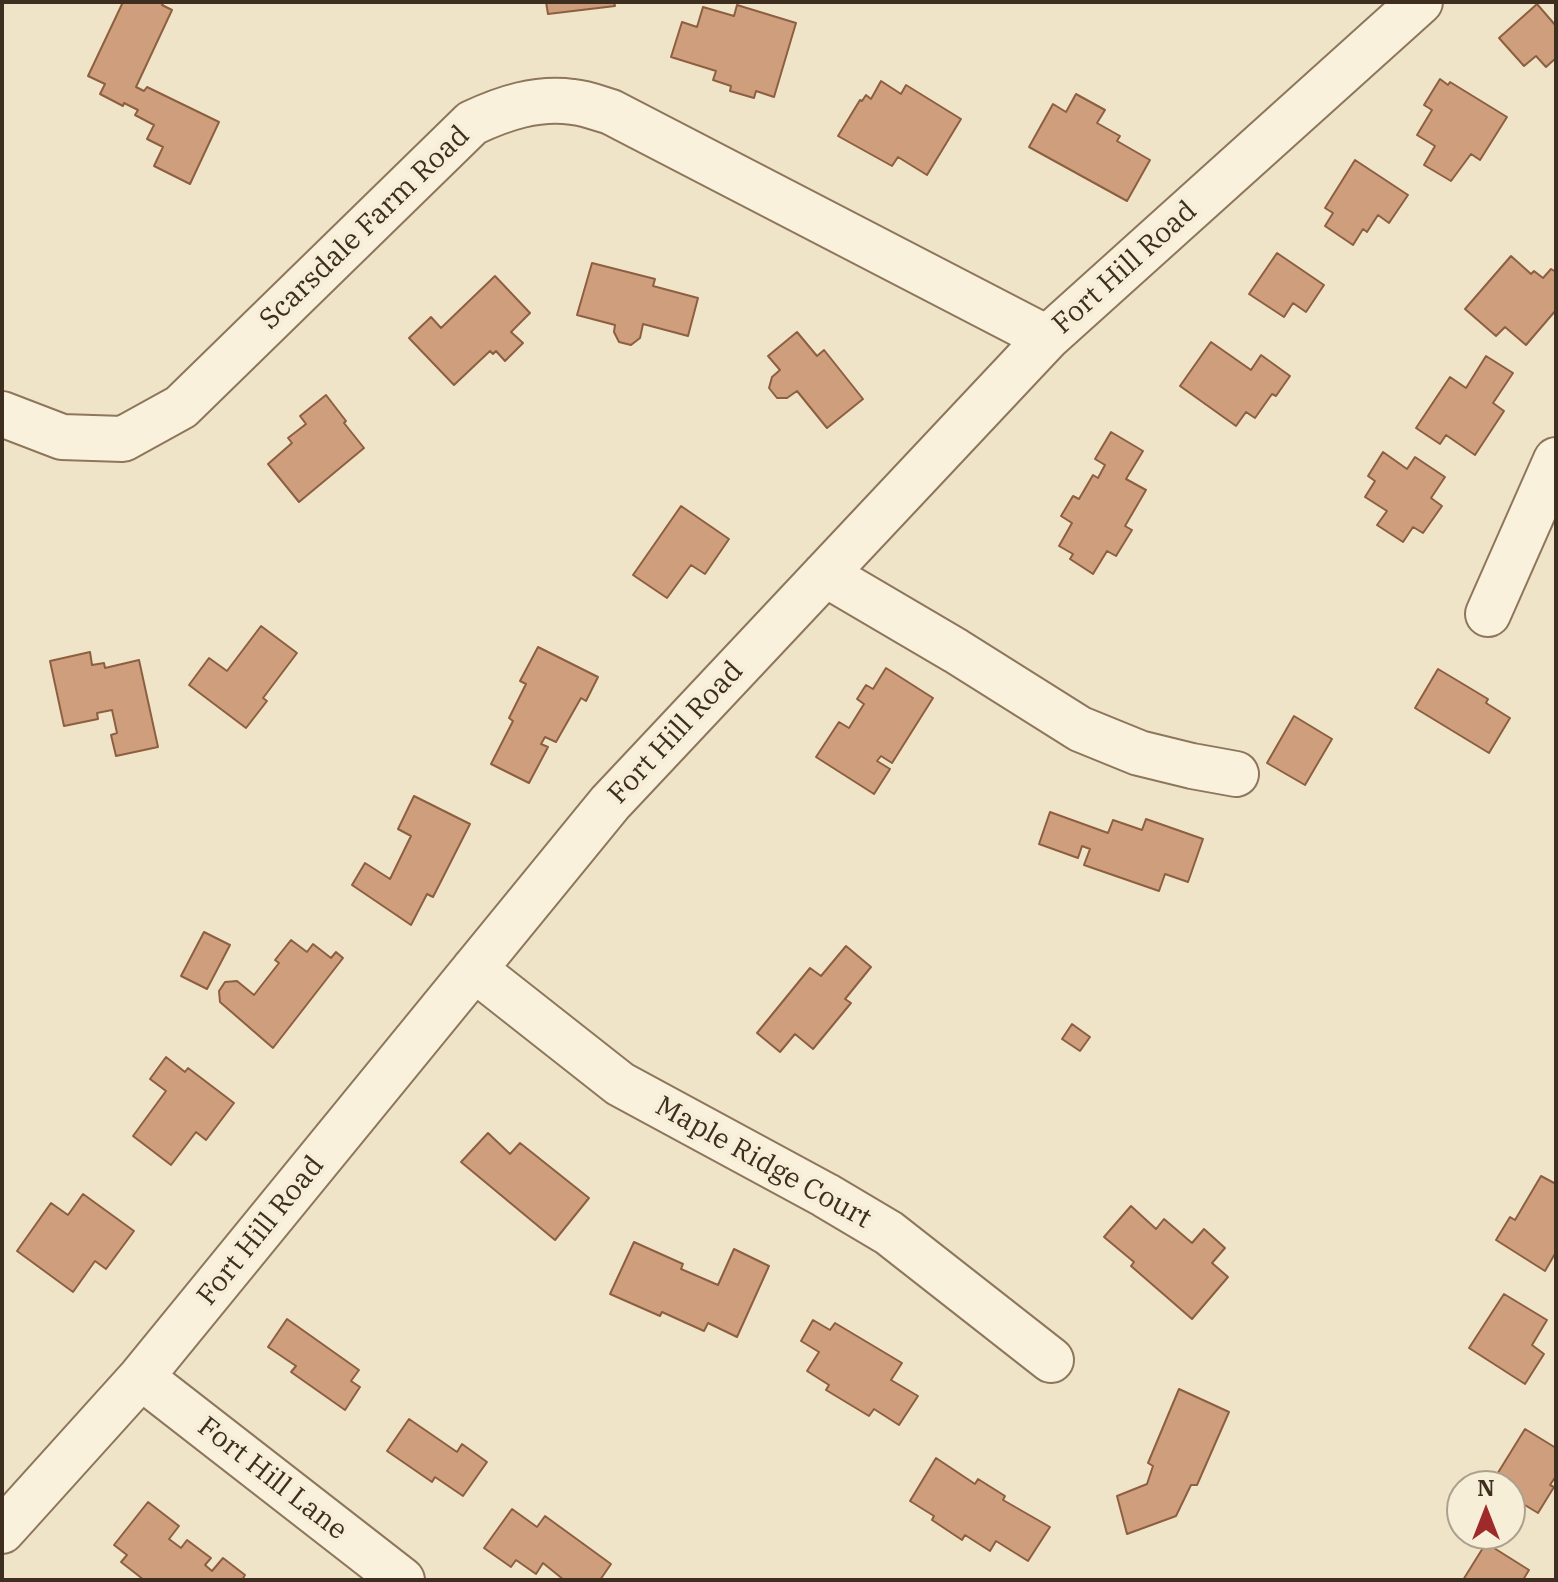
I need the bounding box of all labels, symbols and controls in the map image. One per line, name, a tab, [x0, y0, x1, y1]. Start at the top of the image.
street label: Scarsdale Farm Road	[253, 119, 477, 337]
street label: Fort Hill Road	[1046, 195, 1204, 341]
street label: Fort Hill Road	[602, 655, 750, 811]
street label: Maple Ridge Court	[649, 1090, 877, 1236]
street label: Fort Hill Road	[191, 1150, 331, 1312]
street label: Fort Hill Lane	[191, 1410, 353, 1548]
north arrow	[1446, 1470, 1526, 1550]
text: N	[1477, 1473, 1495, 1502]

